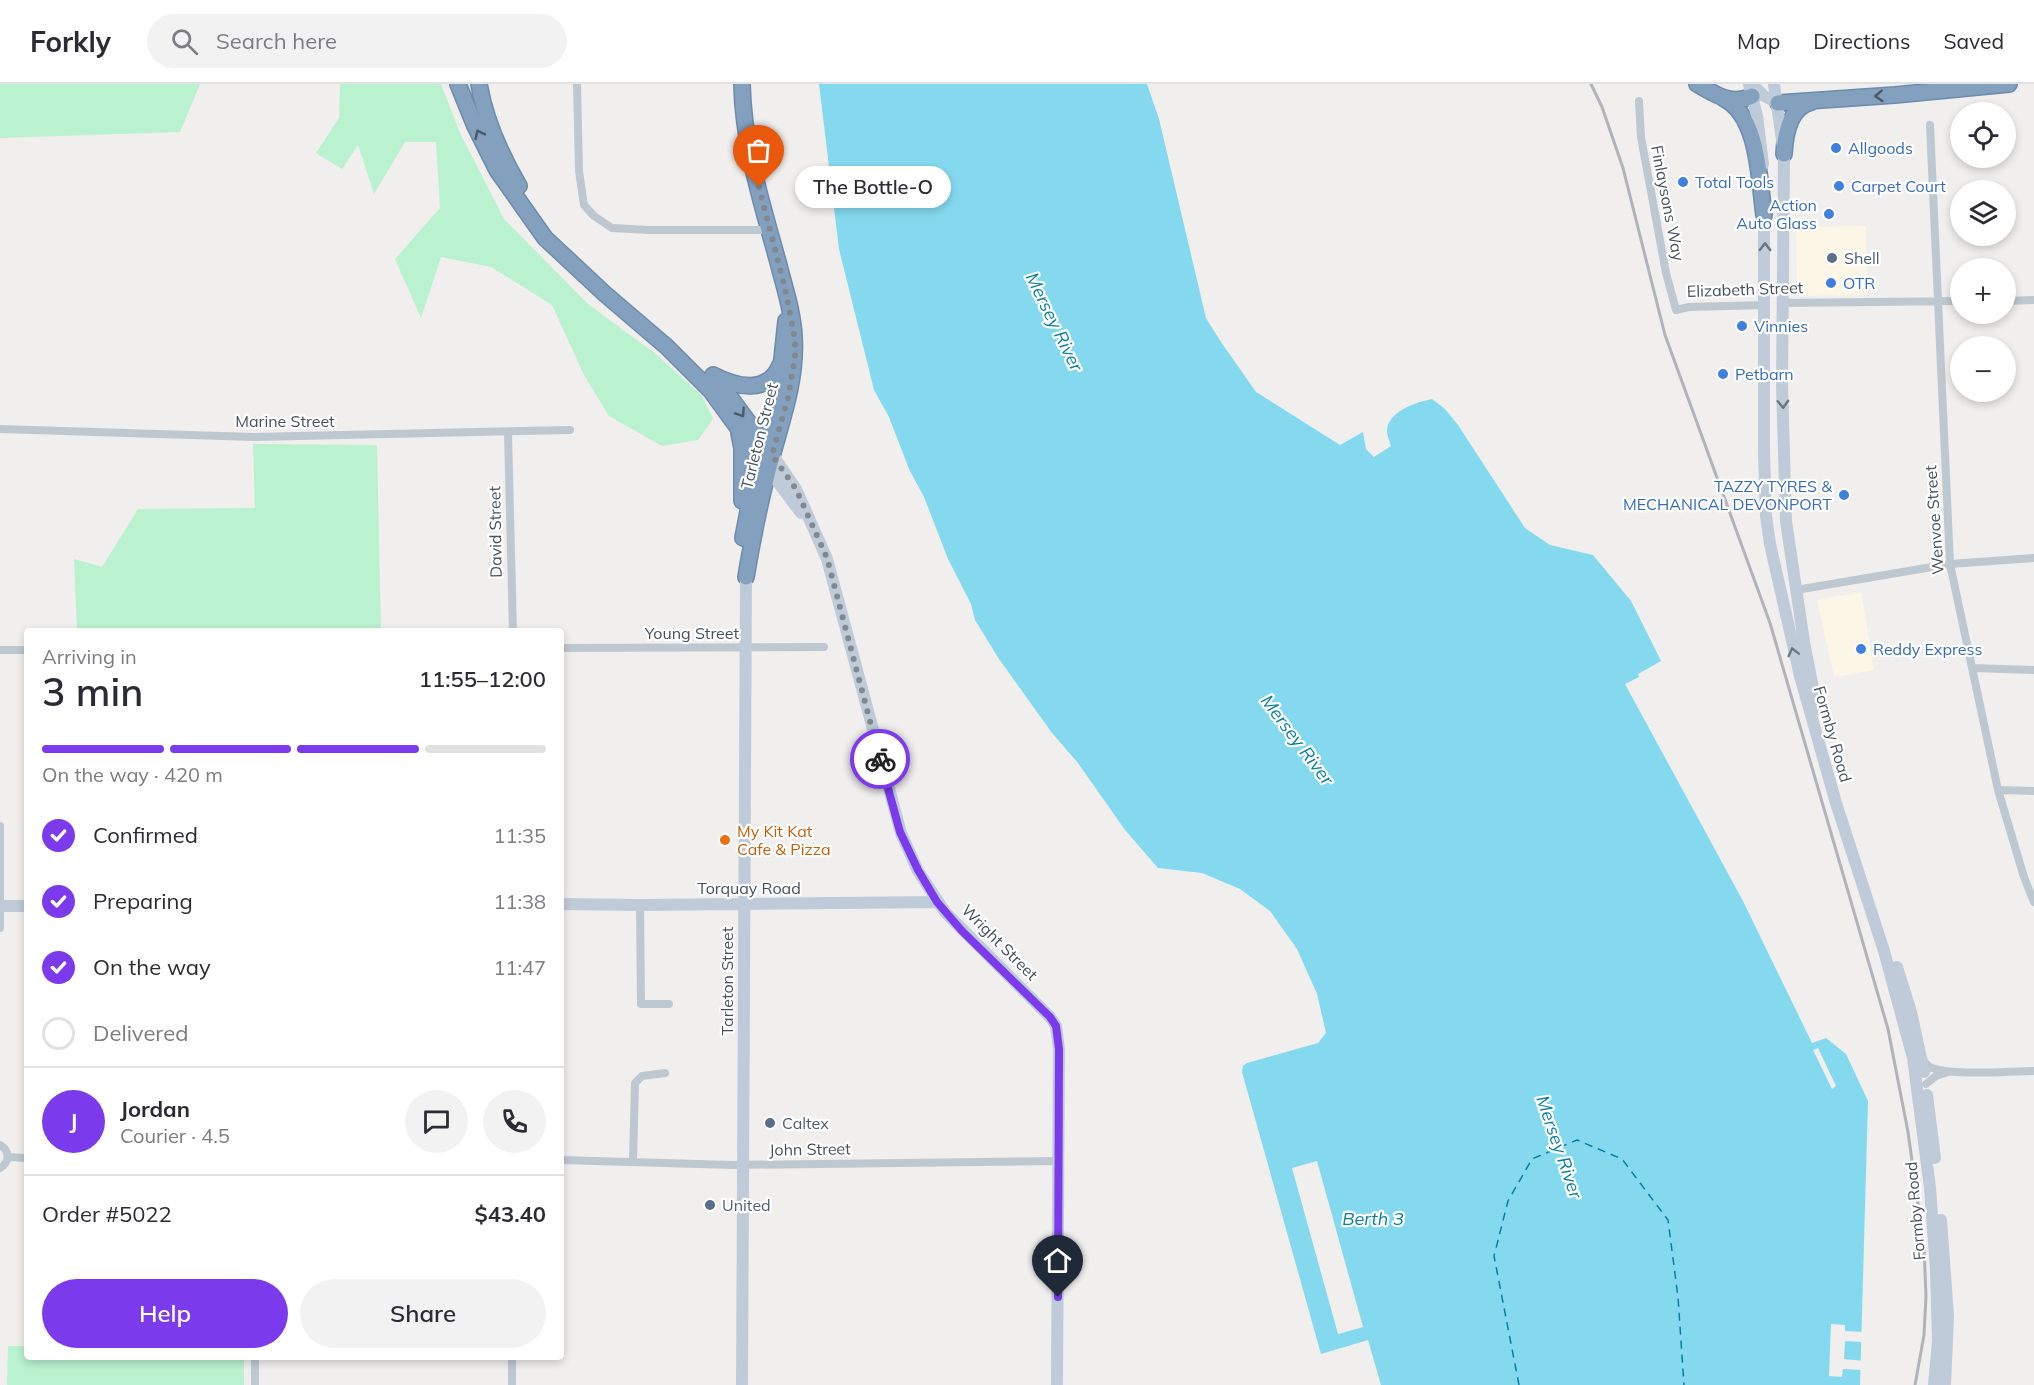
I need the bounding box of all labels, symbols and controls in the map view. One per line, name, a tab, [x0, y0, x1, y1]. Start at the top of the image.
search box	[147, 14, 567, 68]
text: Forkly	[30, 24, 111, 59]
icon: search	[168, 25, 201, 58]
text: Search here	[216, 27, 337, 55]
text: Map	[1737, 28, 1780, 54]
text: Directions	[1813, 28, 1910, 54]
text: Saved	[1943, 28, 2004, 54]
one-way arrow	[1874, 90, 1883, 103]
map controls	[1950, 102, 2016, 402]
button: locate	[1950, 102, 2016, 168]
pin	[733, 125, 784, 187]
one-way arrow	[475, 129, 486, 140]
icon: bag	[742, 134, 775, 167]
place label: Allgoods	[1848, 138, 1913, 158]
marker: Allgoods	[1829, 141, 1843, 155]
street label: Finlaysons Way	[1647, 144, 1689, 263]
callout: The Bottle-O	[795, 166, 951, 208]
place label: Total Tools	[1695, 172, 1774, 192]
text: The Bottle-O	[813, 174, 933, 199]
marker: Total Tools	[1676, 175, 1690, 189]
place label: Carpet Court	[1851, 176, 1946, 196]
marker: Carpet Court	[1832, 179, 1846, 193]
button: layers	[1950, 180, 2016, 246]
place label: Action Auto Glass	[1736, 195, 1817, 233]
marker: Action Auto Glass	[1822, 207, 1836, 221]
one-way arrow	[1759, 242, 1771, 251]
place label: Shell	[1844, 248, 1880, 268]
marker: Shell	[1825, 251, 1839, 265]
button: +	[1950, 258, 2016, 324]
water label: Mersey River	[1021, 269, 1089, 376]
place label: OTR	[1843, 273, 1875, 293]
marker: OTR	[1824, 276, 1838, 290]
street label: Elizabeth Street	[1686, 277, 1804, 301]
place label: Vinnies	[1754, 316, 1808, 336]
marker: Vinnies	[1735, 319, 1749, 333]
button: −	[1950, 336, 2016, 402]
place label: Petbarn	[1735, 364, 1794, 384]
marker: Petbarn	[1716, 367, 1730, 381]
street label: Tarleton Street	[736, 380, 782, 491]
one-way arrow	[1777, 399, 1789, 408]
one-way arrow	[734, 406, 745, 417]
street label: Marine Street	[235, 411, 335, 431]
street label: Wenvoe Street	[1920, 464, 1948, 575]
place label: TAZZY TYRES & MECHANICAL DEVONPORT	[1623, 476, 1832, 514]
street label: David Street	[484, 486, 506, 578]
marker: TAZZY TYRES & MECHANICAL DEVONPORT	[1837, 488, 1851, 502]
street label: Young Street	[644, 623, 740, 643]
place label: Reddy Express	[1873, 639, 1982, 659]
marker: Reddy Express	[1854, 642, 1868, 656]
text: Arriving in	[42, 644, 137, 669]
one-way arrow	[1788, 648, 1801, 658]
text: 11:55–12:00	[419, 665, 546, 693]
text: 3 min	[42, 667, 143, 716]
street label: Formby Road	[1810, 684, 1856, 784]
water label: Mersey River	[1256, 690, 1340, 791]
courier	[850, 729, 910, 789]
icon: bike	[864, 743, 897, 776]
text: On the way · 420 m	[42, 762, 223, 787]
icon: check	[42, 819, 75, 852]
text: Confirmed	[93, 821, 198, 849]
place label: My Kit Kat Cafe & Pizza	[737, 821, 831, 859]
text: 11:35	[493, 823, 546, 848]
marker: My Kit Kat Cafe & Pizza	[718, 833, 732, 847]
street label: Torquay Road	[697, 878, 801, 898]
icon: check	[42, 885, 75, 918]
text: Preparing	[93, 887, 193, 915]
text: 11:38	[493, 889, 546, 914]
street label: Wright Street	[958, 900, 1043, 985]
street label: Tarleton Street	[717, 926, 737, 1035]
icon: check	[42, 951, 75, 984]
text: On the way	[93, 953, 211, 981]
text: 11:47	[493, 955, 546, 980]
text: Delivered	[93, 1019, 188, 1047]
button: chat	[405, 1090, 468, 1153]
button: phone	[483, 1090, 546, 1153]
water label: Mersey River	[1531, 1092, 1588, 1203]
text: Jordan	[120, 1095, 190, 1123]
text: J	[70, 1107, 77, 1135]
place label: Caltex	[782, 1113, 829, 1133]
marker: Caltex	[763, 1116, 777, 1130]
text: Courier · 4.5	[120, 1123, 230, 1148]
street label: John Street	[769, 1138, 851, 1160]
street label: Formby Road	[1901, 1161, 1929, 1261]
place label: United	[722, 1195, 771, 1215]
marker: United	[703, 1198, 717, 1212]
text: Order #5022	[42, 1200, 172, 1228]
text: $43.40	[475, 1200, 546, 1228]
water label: Berth 3	[1342, 1207, 1404, 1230]
pin	[1032, 1235, 1083, 1297]
icon: home	[1041, 1244, 1074, 1277]
button: Help	[42, 1279, 288, 1348]
button: Share	[300, 1279, 546, 1348]

